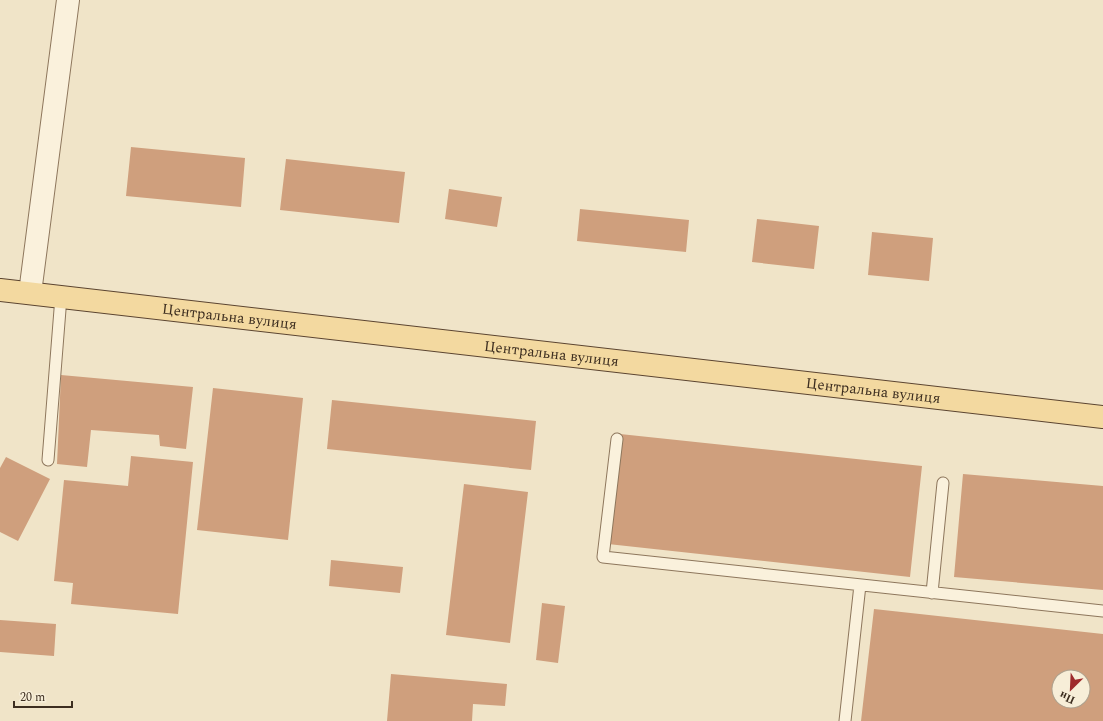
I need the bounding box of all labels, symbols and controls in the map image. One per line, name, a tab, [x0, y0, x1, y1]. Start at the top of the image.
street label: Центральна вулиця	[161, 298, 298, 336]
street label: Центральна вулиця	[483, 335, 620, 373]
street label: Центральна вулиця	[804, 372, 942, 410]
north arrow	[1051, 669, 1091, 709]
scale bar	[14, 683, 72, 709]
text: Пн	[1056, 687, 1078, 709]
text: 20 m	[20, 688, 45, 707]

